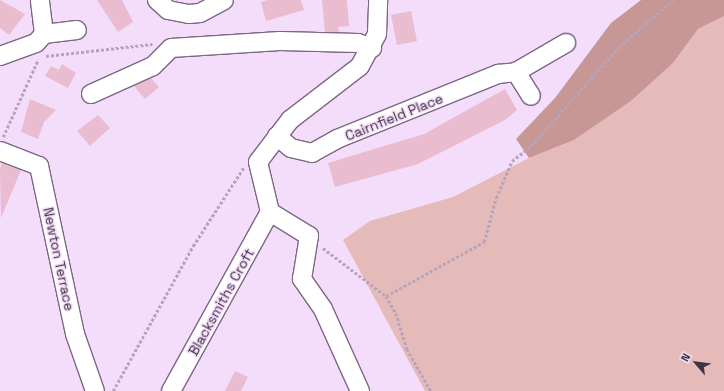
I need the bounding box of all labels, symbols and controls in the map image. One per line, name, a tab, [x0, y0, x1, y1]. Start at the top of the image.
street label: Cairnfield Place	[343, 90, 445, 144]
street label: Newton Terrace	[40, 206, 78, 312]
street label: Blacksmiths Croft	[185, 245, 257, 359]
north arrow	[676, 343, 716, 383]
text: N	[677, 351, 693, 364]

